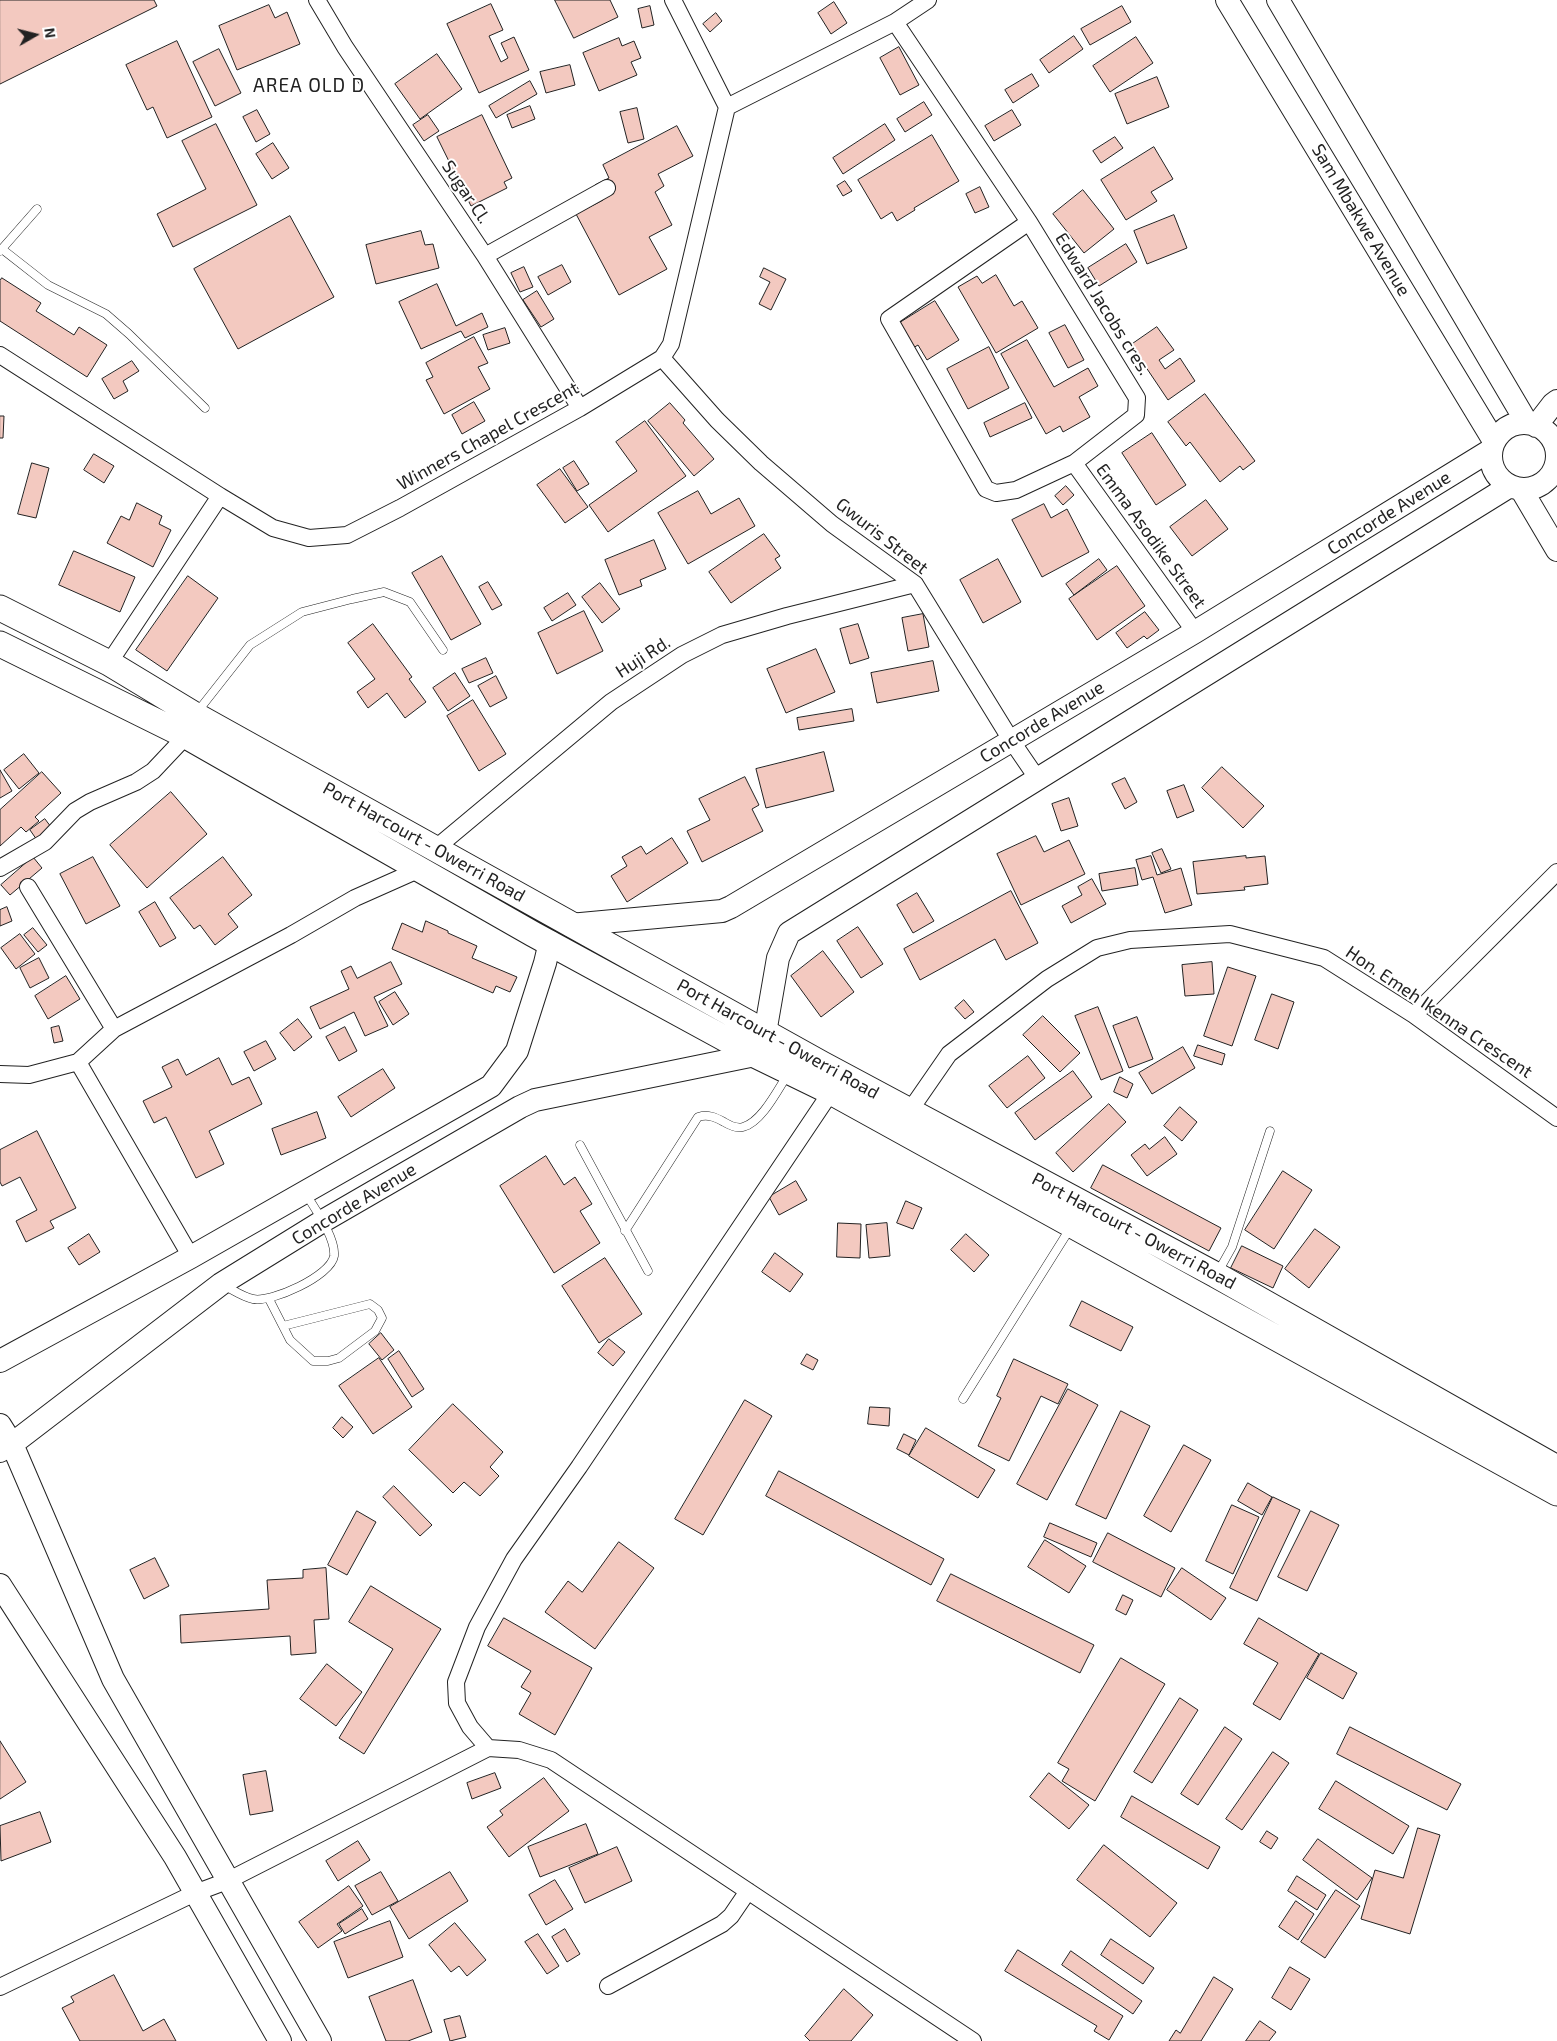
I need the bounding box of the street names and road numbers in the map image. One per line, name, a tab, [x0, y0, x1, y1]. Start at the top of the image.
street label: Sam Mbakwe Avenue	[1307, 140, 1415, 300]
street label: Sugar Cl.	[437, 156, 495, 228]
street label: Edward Jacobs cres.	[1051, 229, 1155, 379]
street label: Winners Chapel Crescent	[393, 377, 583, 495]
street label: Emma Asodike Street	[1091, 459, 1211, 613]
street label: Concorde Avenue	[1323, 466, 1455, 560]
street label: Gwuris Street	[832, 493, 932, 579]
street label: Huji Rd.	[612, 631, 674, 683]
street label: Concorde Avenue	[976, 676, 1108, 768]
street label: Port Harcourt - Owerri Road	[319, 777, 529, 907]
street label: Hon. Emeh Ikenna Crescent	[1342, 941, 1536, 1083]
street label: Port Harcourt - Owerri Road	[673, 974, 883, 1104]
street label: Concorde Avenue	[288, 1158, 420, 1250]
street label: Port Harcourt - Owerri Road	[1028, 1168, 1240, 1294]

